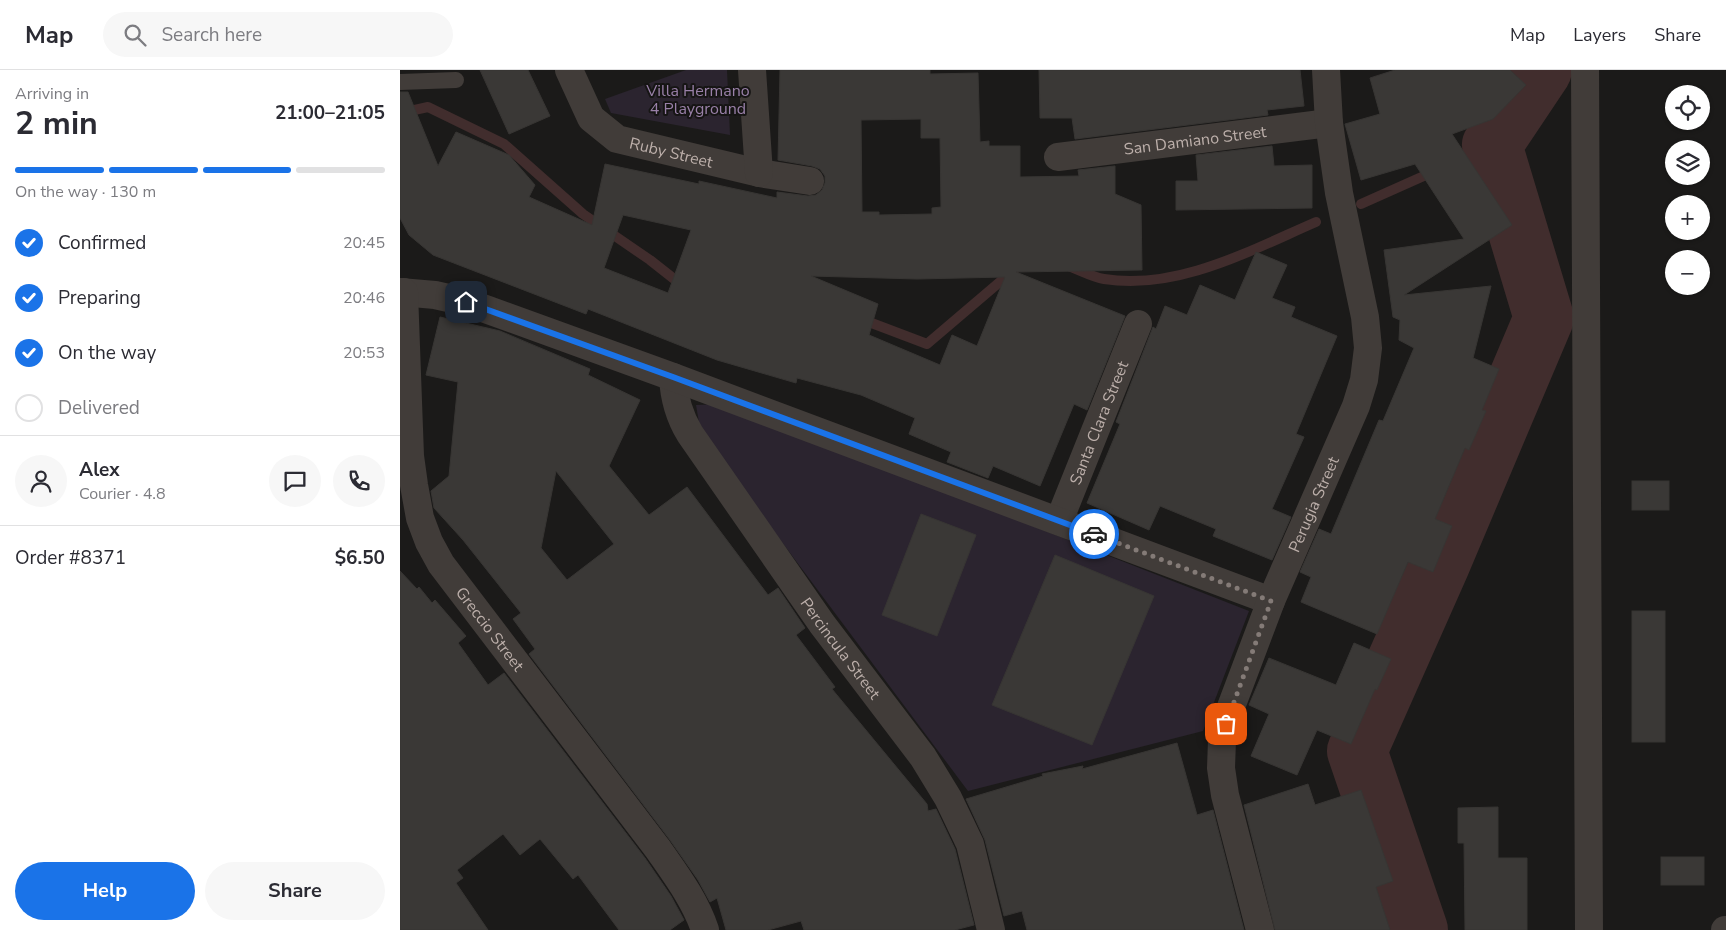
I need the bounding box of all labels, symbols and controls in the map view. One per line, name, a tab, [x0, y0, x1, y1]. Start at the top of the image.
search box	[103, 12, 453, 57]
text: Map	[25, 19, 73, 51]
icon: search	[121, 21, 149, 49]
text: Search here	[161, 22, 262, 48]
text: Map	[1510, 23, 1545, 47]
text: Layers	[1573, 23, 1626, 47]
text: Share	[1654, 23, 1701, 47]
park label: Villa Hermano 4 Playground	[645, 80, 750, 120]
text: Arriving in	[15, 83, 89, 105]
map controls	[1665, 85, 1710, 295]
button: locate	[1665, 85, 1710, 130]
text: 21:00–21:05	[275, 100, 385, 126]
text: 2 min	[15, 102, 98, 145]
street label: San Damiano Street	[1122, 121, 1268, 161]
street label: Ruby Street	[627, 132, 715, 174]
button: layers	[1665, 140, 1710, 185]
text: On the way · 130 m	[15, 181, 156, 203]
button: +	[1665, 195, 1710, 240]
icon: check	[15, 229, 43, 257]
text: Confirmed	[58, 230, 146, 256]
text: 20:45	[343, 232, 385, 254]
button: −	[1665, 250, 1710, 295]
pin	[445, 281, 487, 323]
icon: check	[15, 284, 43, 312]
text: Preparing	[58, 285, 141, 311]
text: 20:46	[343, 287, 385, 309]
icon: home	[452, 288, 480, 316]
icon: check	[15, 339, 43, 367]
text: On the way	[58, 340, 156, 366]
text: 20:53	[343, 342, 385, 364]
street label: Santa Clara Street	[1065, 357, 1134, 488]
text: Delivered	[58, 395, 140, 421]
street label: Perugia Street	[1284, 453, 1345, 556]
button: person	[15, 455, 67, 507]
button: chat	[269, 455, 321, 507]
button: phone	[333, 455, 385, 507]
text: Alex	[79, 457, 120, 483]
text: Courier · 4.8	[79, 483, 165, 505]
courier	[1069, 509, 1119, 559]
icon: car	[1080, 520, 1108, 548]
text: Order #8371	[15, 545, 126, 571]
text: $6.50	[335, 545, 385, 571]
street label: Greccio Street	[450, 583, 529, 676]
street label: Percincula Street	[795, 593, 885, 704]
pin	[1205, 703, 1247, 745]
icon: bag	[1212, 710, 1240, 738]
button: Help	[15, 862, 195, 920]
button: Share	[205, 862, 385, 920]

